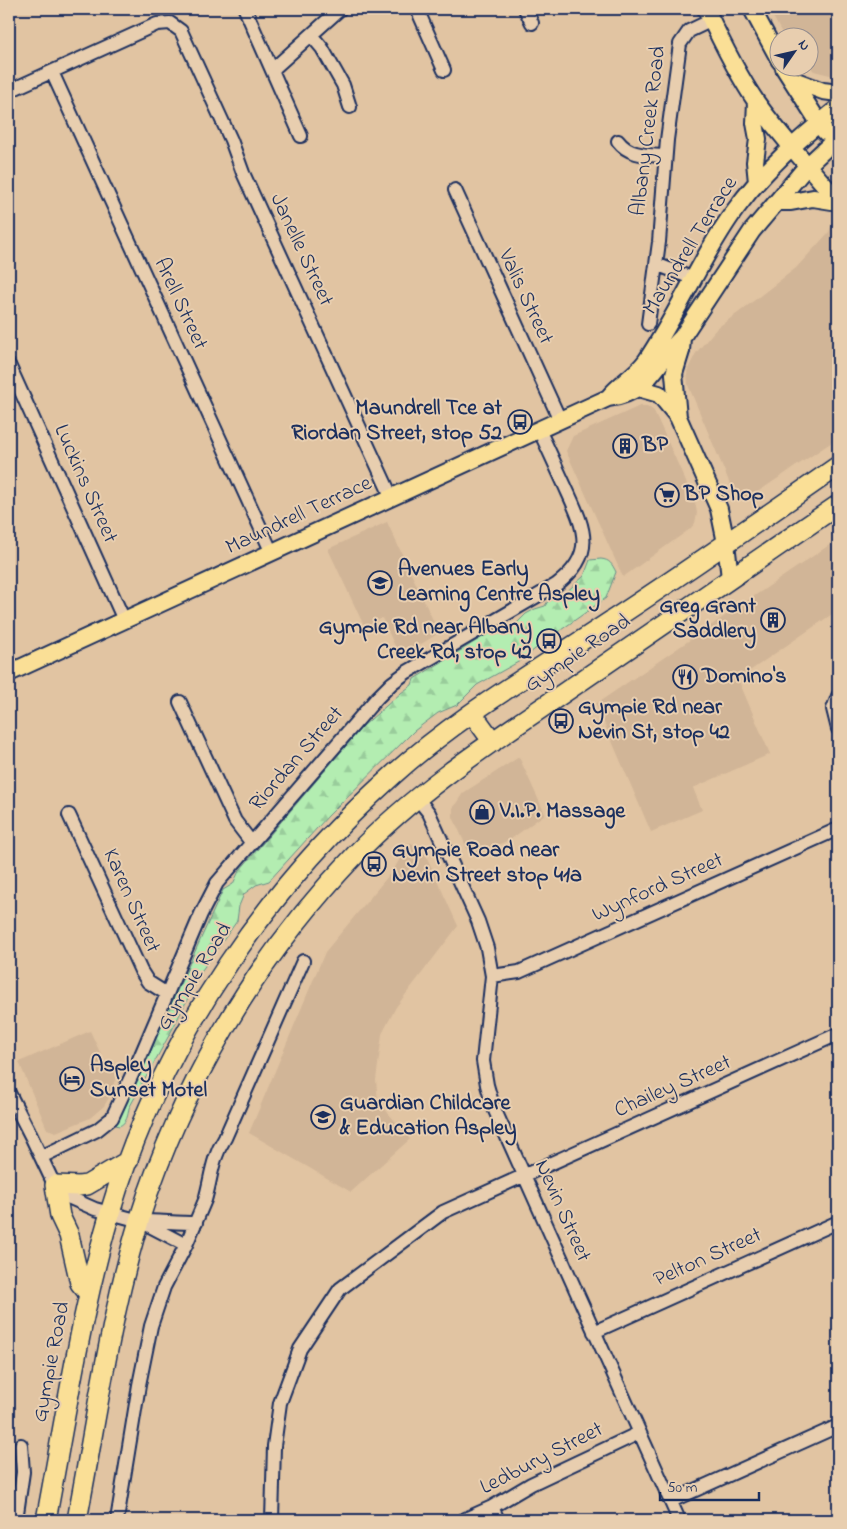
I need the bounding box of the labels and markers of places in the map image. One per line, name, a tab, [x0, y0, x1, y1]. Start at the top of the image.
place label: Maundrell Tce at Riordan Street, stop 52	[291, 393, 503, 450]
bus stop icon: Maundrell Tce at Riordan Street, stop 52	[507, 409, 533, 435]
place label: BP	[641, 430, 669, 462]
building icon: BP	[612, 433, 638, 459]
place label: BP Shop	[683, 479, 764, 511]
supermarket icon: BP Shop	[654, 482, 680, 508]
place label: Avenues Early Learning Centre Aspley	[398, 554, 600, 612]
school or university icon: Avenues Early Learning Centre Aspley	[367, 570, 393, 596]
place label: Greg Grant Saddlery	[659, 591, 757, 649]
building icon: Greg Grant Saddlery	[760, 607, 786, 633]
place label: Gympie Rd near Albany Creek Rd, stop 42	[319, 612, 532, 669]
bus stop icon: Gympie Rd near Albany Creek Rd, stop 42	[536, 628, 562, 654]
place label: Domino's	[701, 661, 786, 693]
restaurant icon: Domino's	[672, 664, 698, 690]
place label: Gympie Rd near Nevin St, stop 42	[578, 692, 730, 749]
bus stop icon: Gympie Rd near Nevin St, stop 42	[548, 708, 574, 734]
place label: V.I.P. Massage	[499, 796, 626, 829]
shop icon: V.I.P. Massage	[469, 799, 495, 825]
place label: Gympie Road near Nevin Street stop 41a	[392, 835, 582, 892]
bus stop icon: Gympie Road near Nevin Street stop 41a	[361, 851, 387, 877]
place label: Aspley Sunset Motel	[90, 1050, 207, 1107]
hotel icon: Aspley Sunset Motel	[59, 1066, 85, 1092]
place label: Guardian Childcare & Education Aspley	[339, 1088, 516, 1146]
school or university icon: Guardian Childcare & Education Aspley	[310, 1104, 336, 1130]

